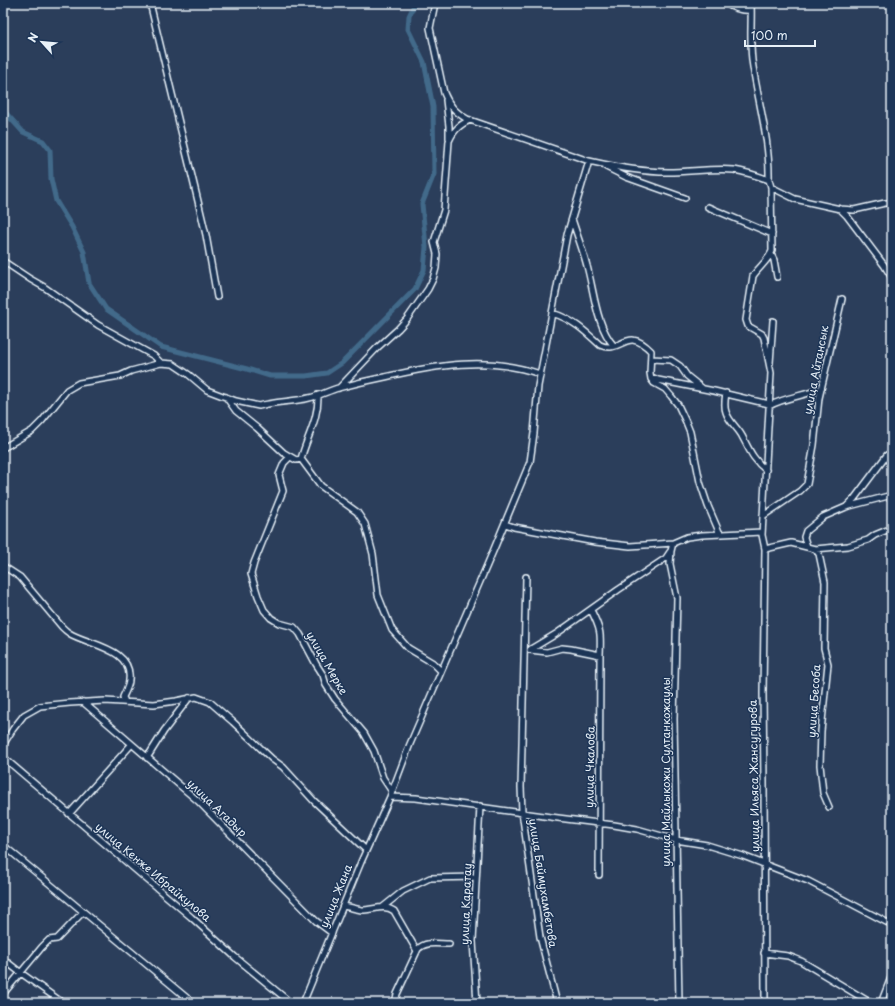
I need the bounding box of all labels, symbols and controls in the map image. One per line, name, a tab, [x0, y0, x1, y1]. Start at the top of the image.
north arrow	[22, 22, 62, 62]
scale bar	[745, 22, 815, 48]
text: 100 m	[751, 26, 788, 44]
text: N	[23, 29, 42, 45]
street label: улица Айтансык	[799, 324, 833, 416]
street label: улица Мерке	[302, 628, 353, 698]
street label: улица Бесоба	[802, 663, 825, 738]
street label: улица Майлыкожи Султанкожаулы	[657, 677, 674, 867]
street label: улица Ильяса Жансугурова	[744, 700, 763, 852]
street label: улица Чкалова	[580, 726, 599, 808]
street label: улица Агадыр	[184, 775, 251, 841]
street label: улица Баймухамбетова	[525, 817, 562, 949]
street label: улица Кенже Ибрайкулова	[92, 818, 215, 925]
street label: улица Жана	[315, 861, 356, 930]
street label: улица Каратау	[456, 863, 475, 945]

